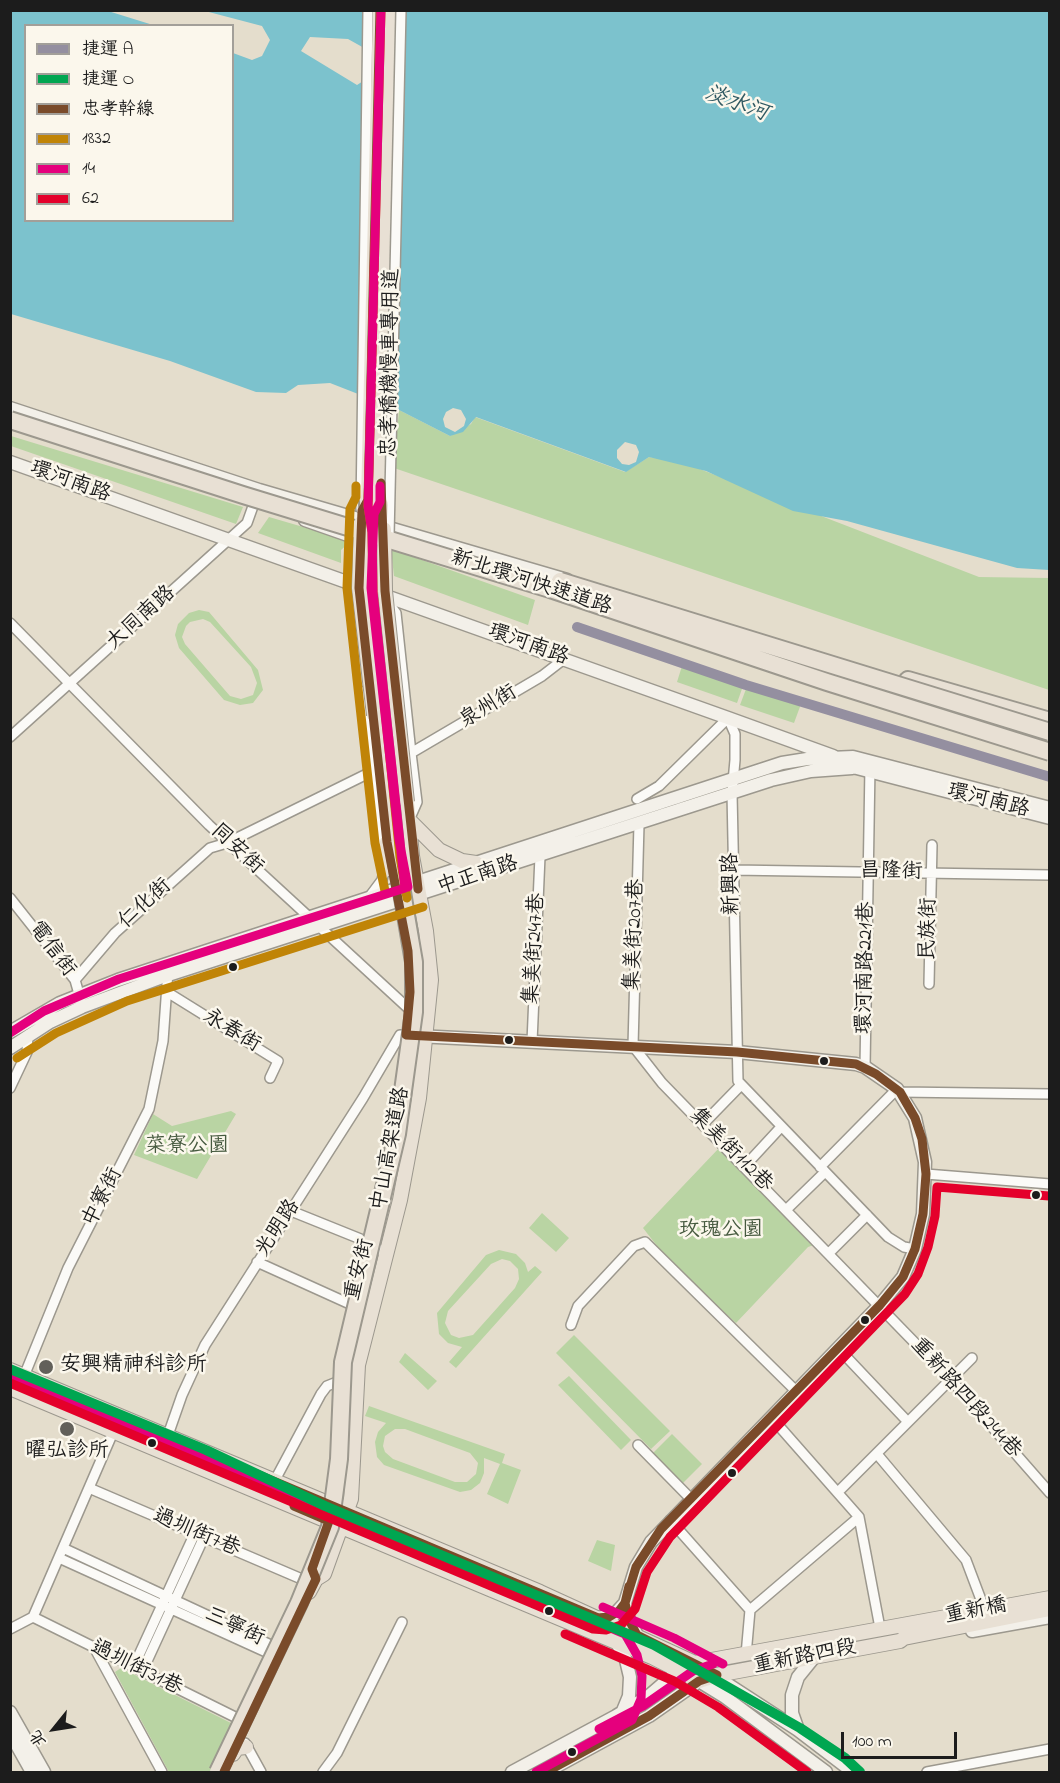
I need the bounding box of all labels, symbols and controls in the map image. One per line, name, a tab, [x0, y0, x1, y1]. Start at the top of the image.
legend	[24, 24, 234, 222]
text: 捷運 A	[82, 37, 134, 63]
text: 捷運 O	[82, 67, 134, 93]
water label: 淡水河	[700, 81, 772, 129]
text: 忠孝幹線	[82, 97, 154, 123]
text: 1832	[82, 126, 111, 152]
text: 14	[82, 156, 95, 182]
text: 62	[82, 186, 99, 212]
street label: 忠孝橋機慢車專用道	[378, 268, 406, 458]
street label: 環河南路	[26, 457, 114, 509]
street label: 新北環河快速道路	[447, 546, 615, 622]
street label: 大同南路	[102, 582, 182, 656]
street label: 環河南路	[484, 620, 572, 672]
street label: 泉州街	[456, 681, 522, 735]
street label: 環河南路	[944, 780, 1032, 824]
street label: 同安街	[204, 819, 268, 881]
street label: 中正南路	[434, 852, 522, 902]
street label: 新興路	[720, 852, 746, 916]
street label: 昌隆街	[859, 860, 923, 886]
street label: 仁化街	[114, 875, 178, 935]
street label: 集美街207巷	[621, 879, 651, 991]
street label: 集美街247巷	[520, 893, 552, 1005]
street label: 民族街	[917, 897, 943, 961]
street label: 環河南路221巷	[853, 902, 881, 1034]
street label: 電信街	[22, 917, 80, 983]
unlabelled marker	[227, 961, 239, 973]
street label: 永春街	[198, 1005, 264, 1059]
unlabelled marker	[503, 1034, 515, 1046]
unlabelled marker	[818, 1055, 830, 1067]
street label: 中山高架道路	[368, 1085, 416, 1213]
street label: 集美街112巷	[683, 1104, 777, 1198]
park label: 菜寮公園	[145, 1135, 229, 1161]
street label: 中寮街	[78, 1164, 130, 1232]
unlabelled marker	[1030, 1189, 1042, 1201]
street label: 光明路	[251, 1196, 307, 1262]
park label: 玫瑰公園	[679, 1219, 763, 1245]
street label: 重安街	[341, 1236, 381, 1304]
unlabelled marker	[859, 1314, 871, 1326]
street label: 重新路四段244巷	[904, 1333, 1026, 1465]
place label: 安興精神科診所	[60, 1354, 207, 1380]
marker: 安興精神科診所	[37, 1358, 55, 1376]
marker: 曜弘診所	[58, 1420, 76, 1438]
unlabelled marker	[146, 1437, 158, 1449]
place label: 曜弘診所	[25, 1440, 109, 1466]
unlabelled marker	[726, 1467, 738, 1479]
street label: 過圳街7巷	[148, 1504, 244, 1564]
street label: 重新橋	[943, 1594, 1009, 1630]
street label: 三寧街	[200, 1603, 268, 1653]
unlabelled marker	[543, 1605, 555, 1617]
street label: 過圳街31巷	[86, 1636, 186, 1702]
street label: 重新路四段	[751, 1636, 859, 1680]
north arrow	[24, 1699, 84, 1759]
scale bar	[844, 1720, 960, 1758]
text: 北	[24, 1725, 53, 1751]
text: 100 m	[852, 1729, 892, 1755]
unlabelled marker	[566, 1746, 578, 1758]

